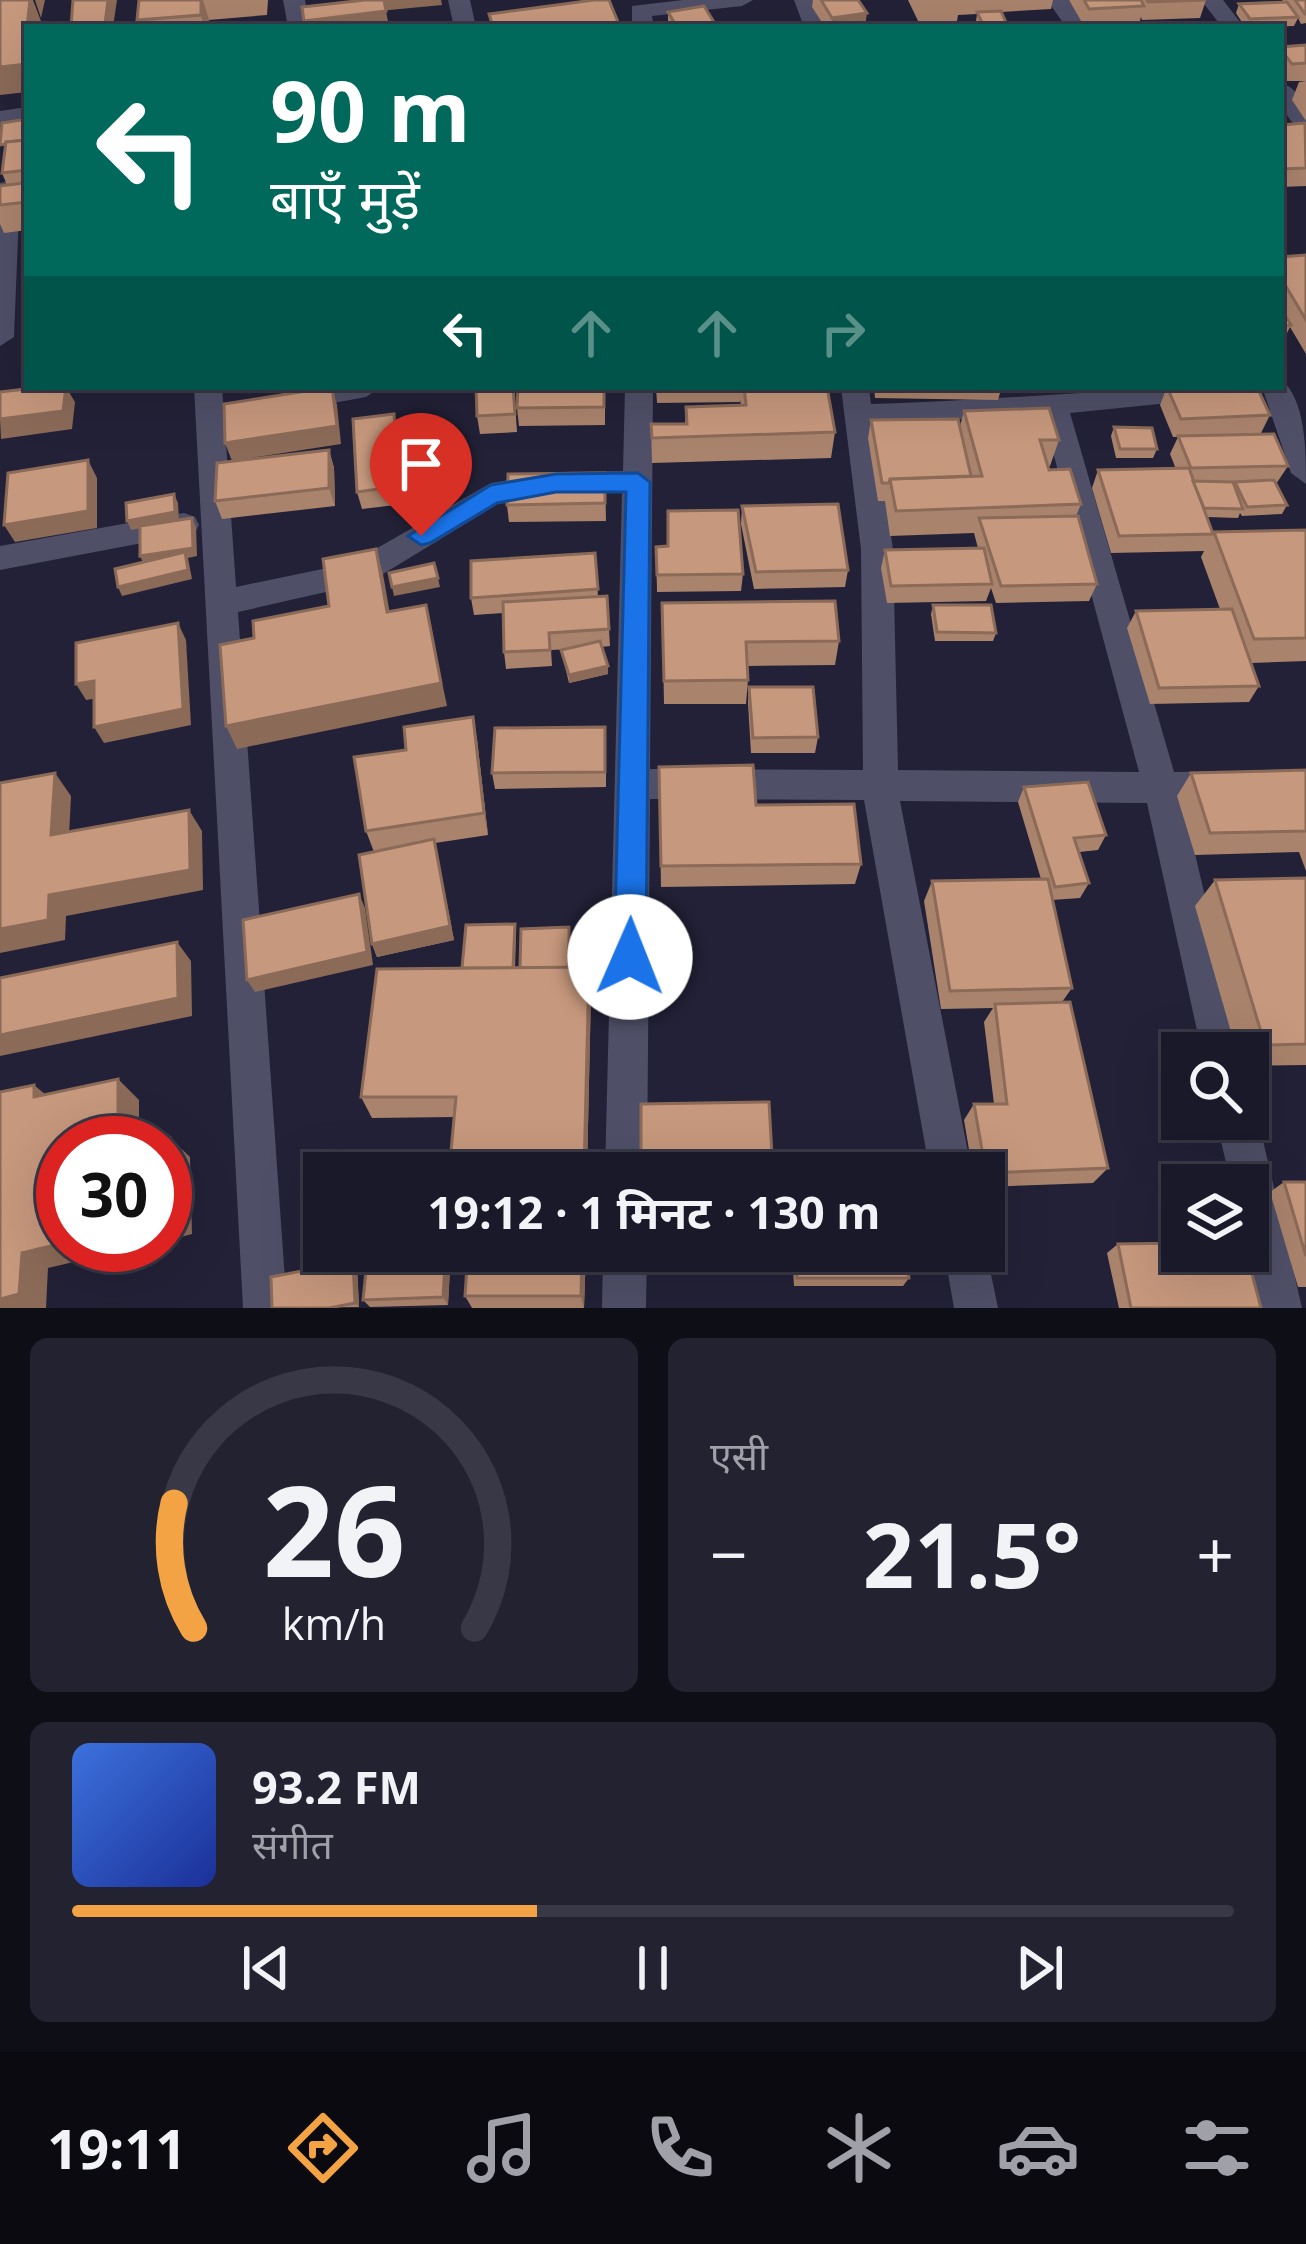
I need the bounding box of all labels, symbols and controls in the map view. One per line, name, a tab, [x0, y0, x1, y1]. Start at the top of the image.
text: 90 m	[270, 52, 470, 167]
icon: left	[72, 72, 228, 228]
text: बाएँ मुड़ें	[270, 161, 420, 235]
icon: left	[432, 300, 498, 366]
icon: ahead	[558, 300, 624, 366]
icon: ahead	[684, 300, 750, 366]
icon: right	[810, 300, 876, 366]
pin	[370, 413, 472, 536]
icon: arrive	[388, 431, 454, 497]
position arrow	[567, 894, 693, 1020]
map controls	[1161, 1032, 1269, 1272]
button: search	[1161, 1032, 1269, 1140]
speed limit sign: 30	[36, 1116, 192, 1272]
button: layers	[1161, 1164, 1269, 1272]
text: 19:12 · 1 मिनट · 130 m	[427, 1181, 881, 1242]
text: एसी	[710, 1428, 768, 1481]
text: 26	[263, 1444, 405, 1614]
text: 21.5°	[863, 1492, 1081, 1614]
text: −	[710, 1508, 748, 1598]
text: +	[1196, 1508, 1234, 1598]
text: km/h	[282, 1594, 386, 1653]
text: 93.2 FM	[252, 1756, 421, 1817]
text: संगीत	[252, 1817, 333, 1870]
icon: previous	[233, 1935, 299, 2001]
icon: pause	[620, 1935, 686, 2001]
icon: next	[1007, 1935, 1073, 2001]
icon: directions	[281, 2106, 365, 2190]
icon: music	[460, 2106, 544, 2190]
icon: phone	[638, 2106, 722, 2190]
icon: climate	[817, 2106, 901, 2190]
icon: car	[996, 2106, 1080, 2190]
icon: filters	[1175, 2106, 1259, 2190]
text: 19:11	[47, 2111, 186, 2185]

